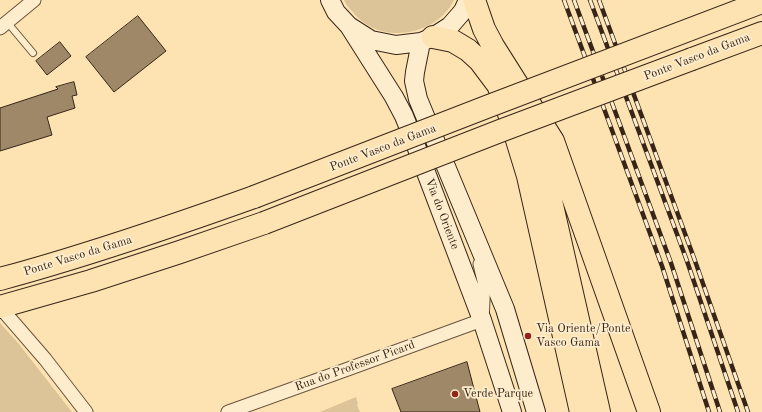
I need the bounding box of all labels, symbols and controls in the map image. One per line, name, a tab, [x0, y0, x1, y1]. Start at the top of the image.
street label: Ponte Vasco da Gama	[642, 30, 752, 84]
street label: Ponte Vasco da Gama	[328, 121, 438, 175]
street label: Via do Oriente	[422, 176, 462, 252]
street label: Ponte Vasco da Gama	[22, 233, 134, 279]
place label: Via Oriente/Ponte Vasco Gama	[536, 322, 631, 350]
marker: Via Oriente/Ponte Vasco Gama	[523, 331, 533, 341]
street label: Rua do Professor Picard	[293, 338, 417, 394]
place label: Verde Parque	[463, 387, 533, 401]
marker: Verde Parque	[450, 389, 460, 399]

